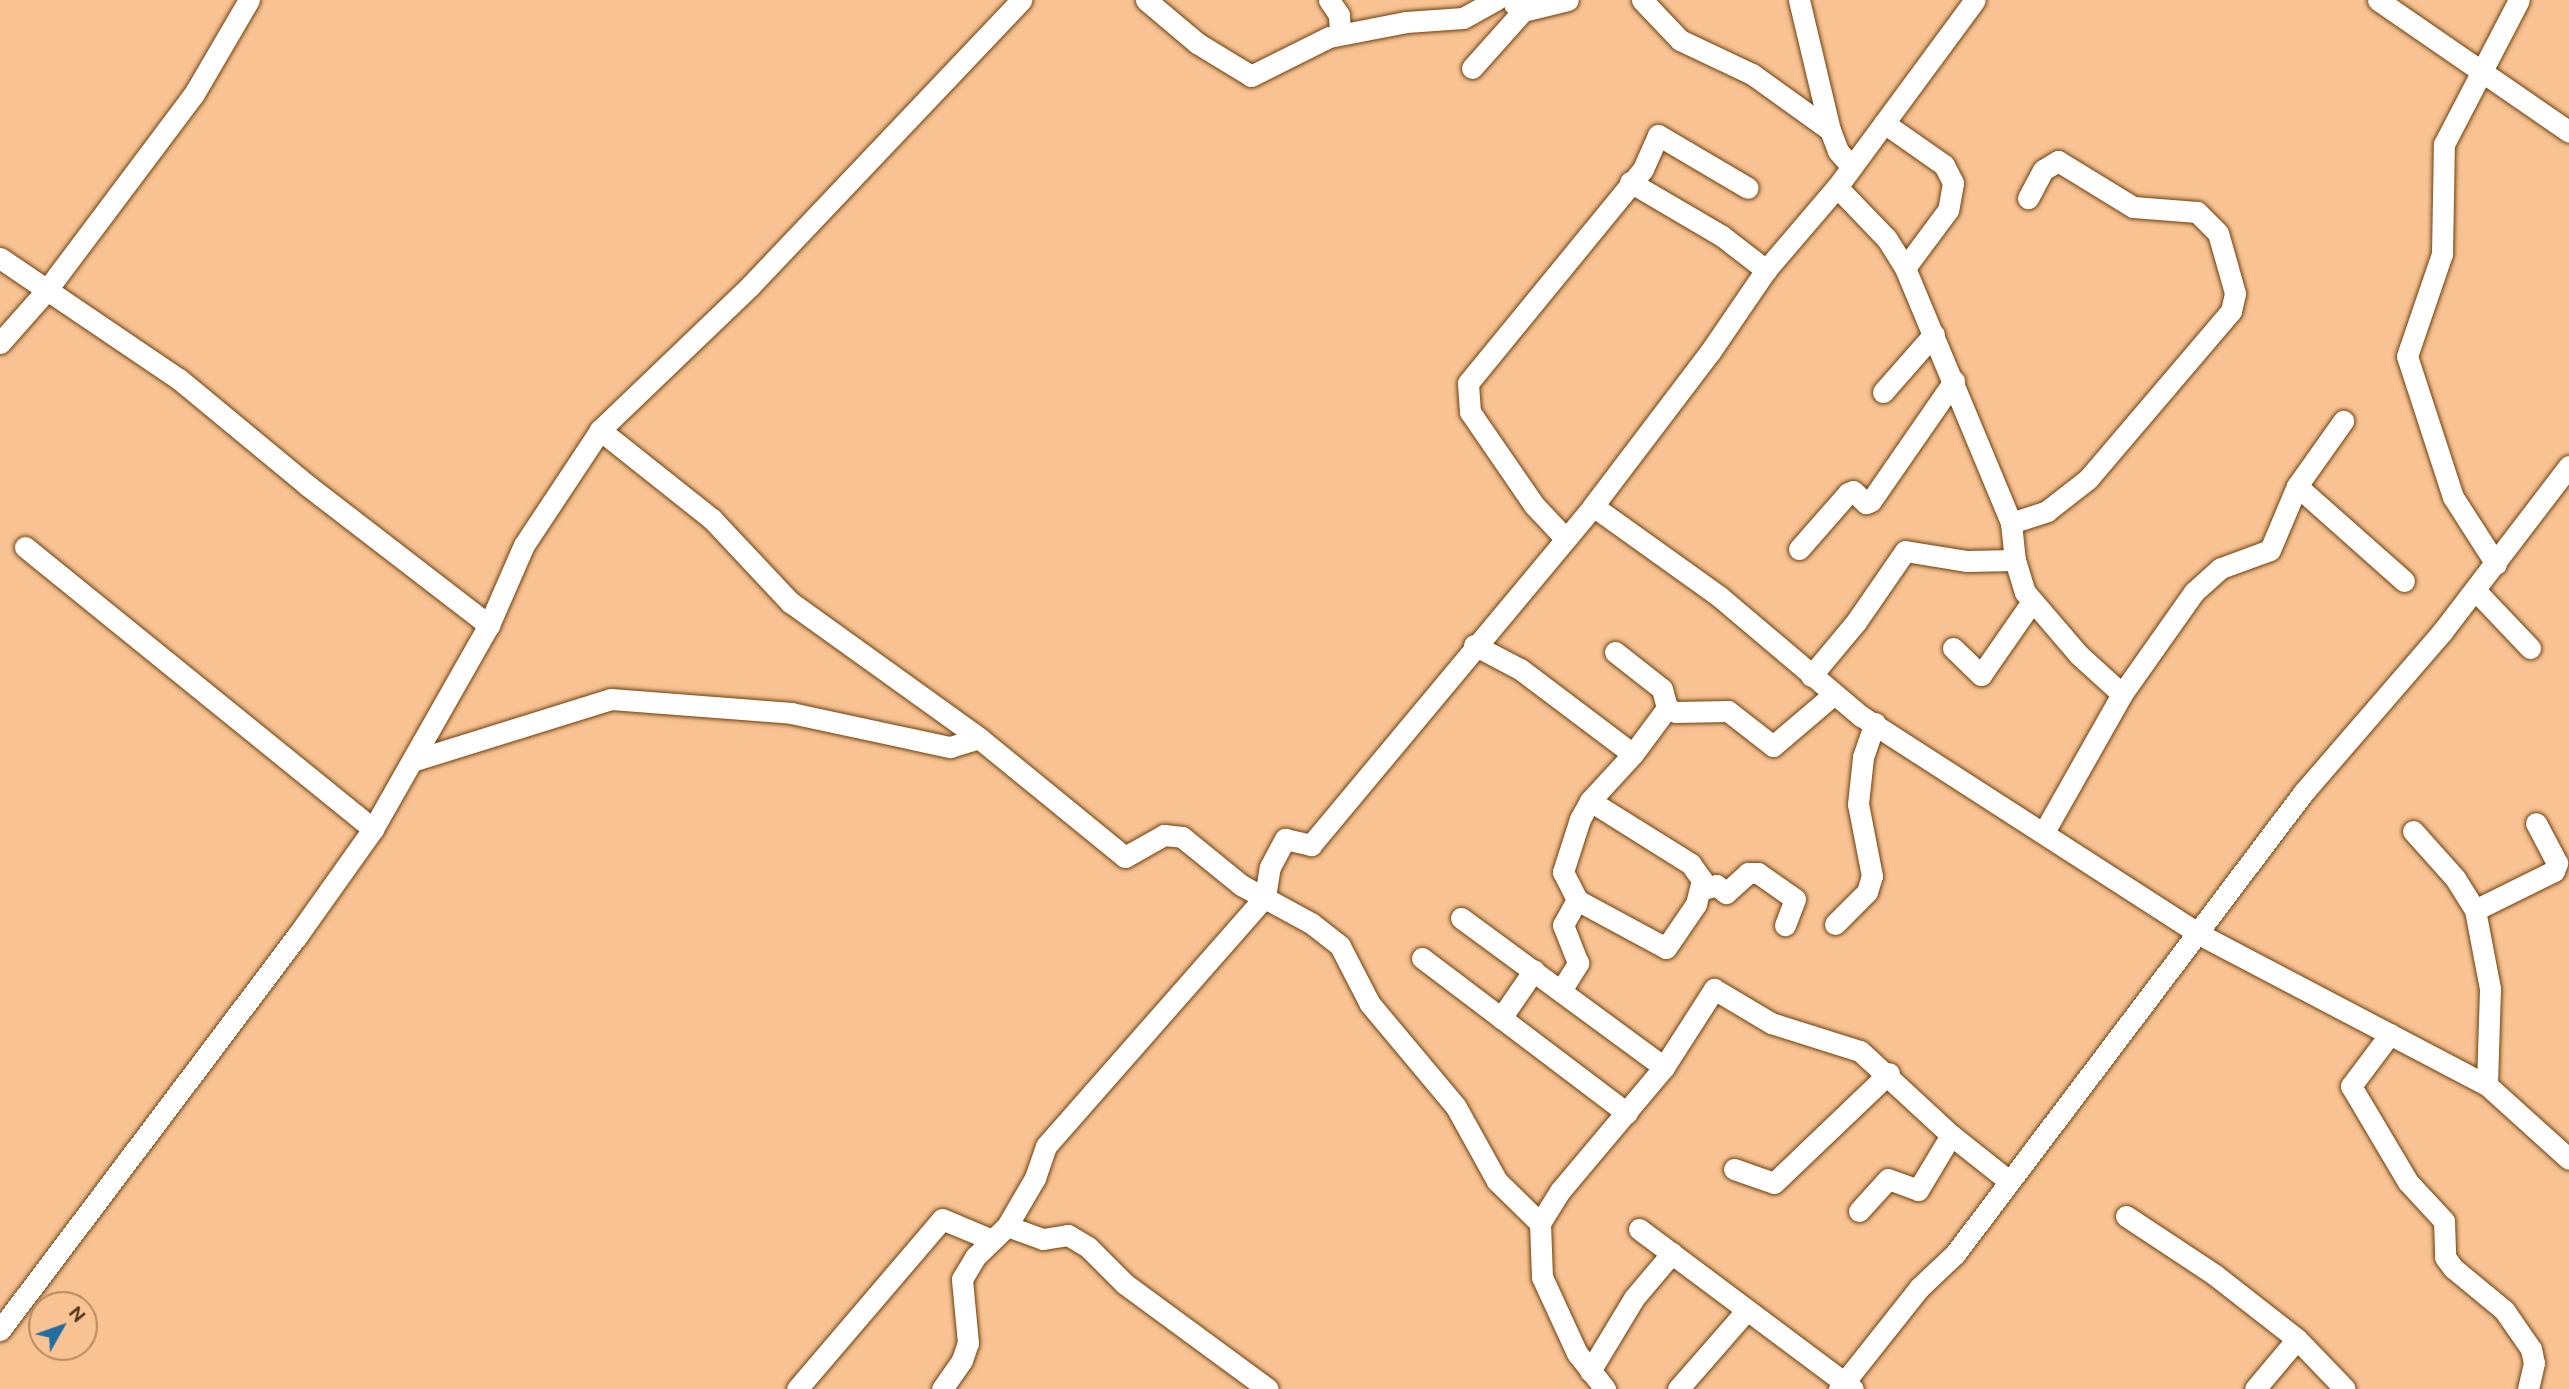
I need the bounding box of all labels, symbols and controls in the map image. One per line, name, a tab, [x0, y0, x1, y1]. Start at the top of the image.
north arrow	[28, 1291, 98, 1361]
text: N	[65, 1301, 91, 1326]

